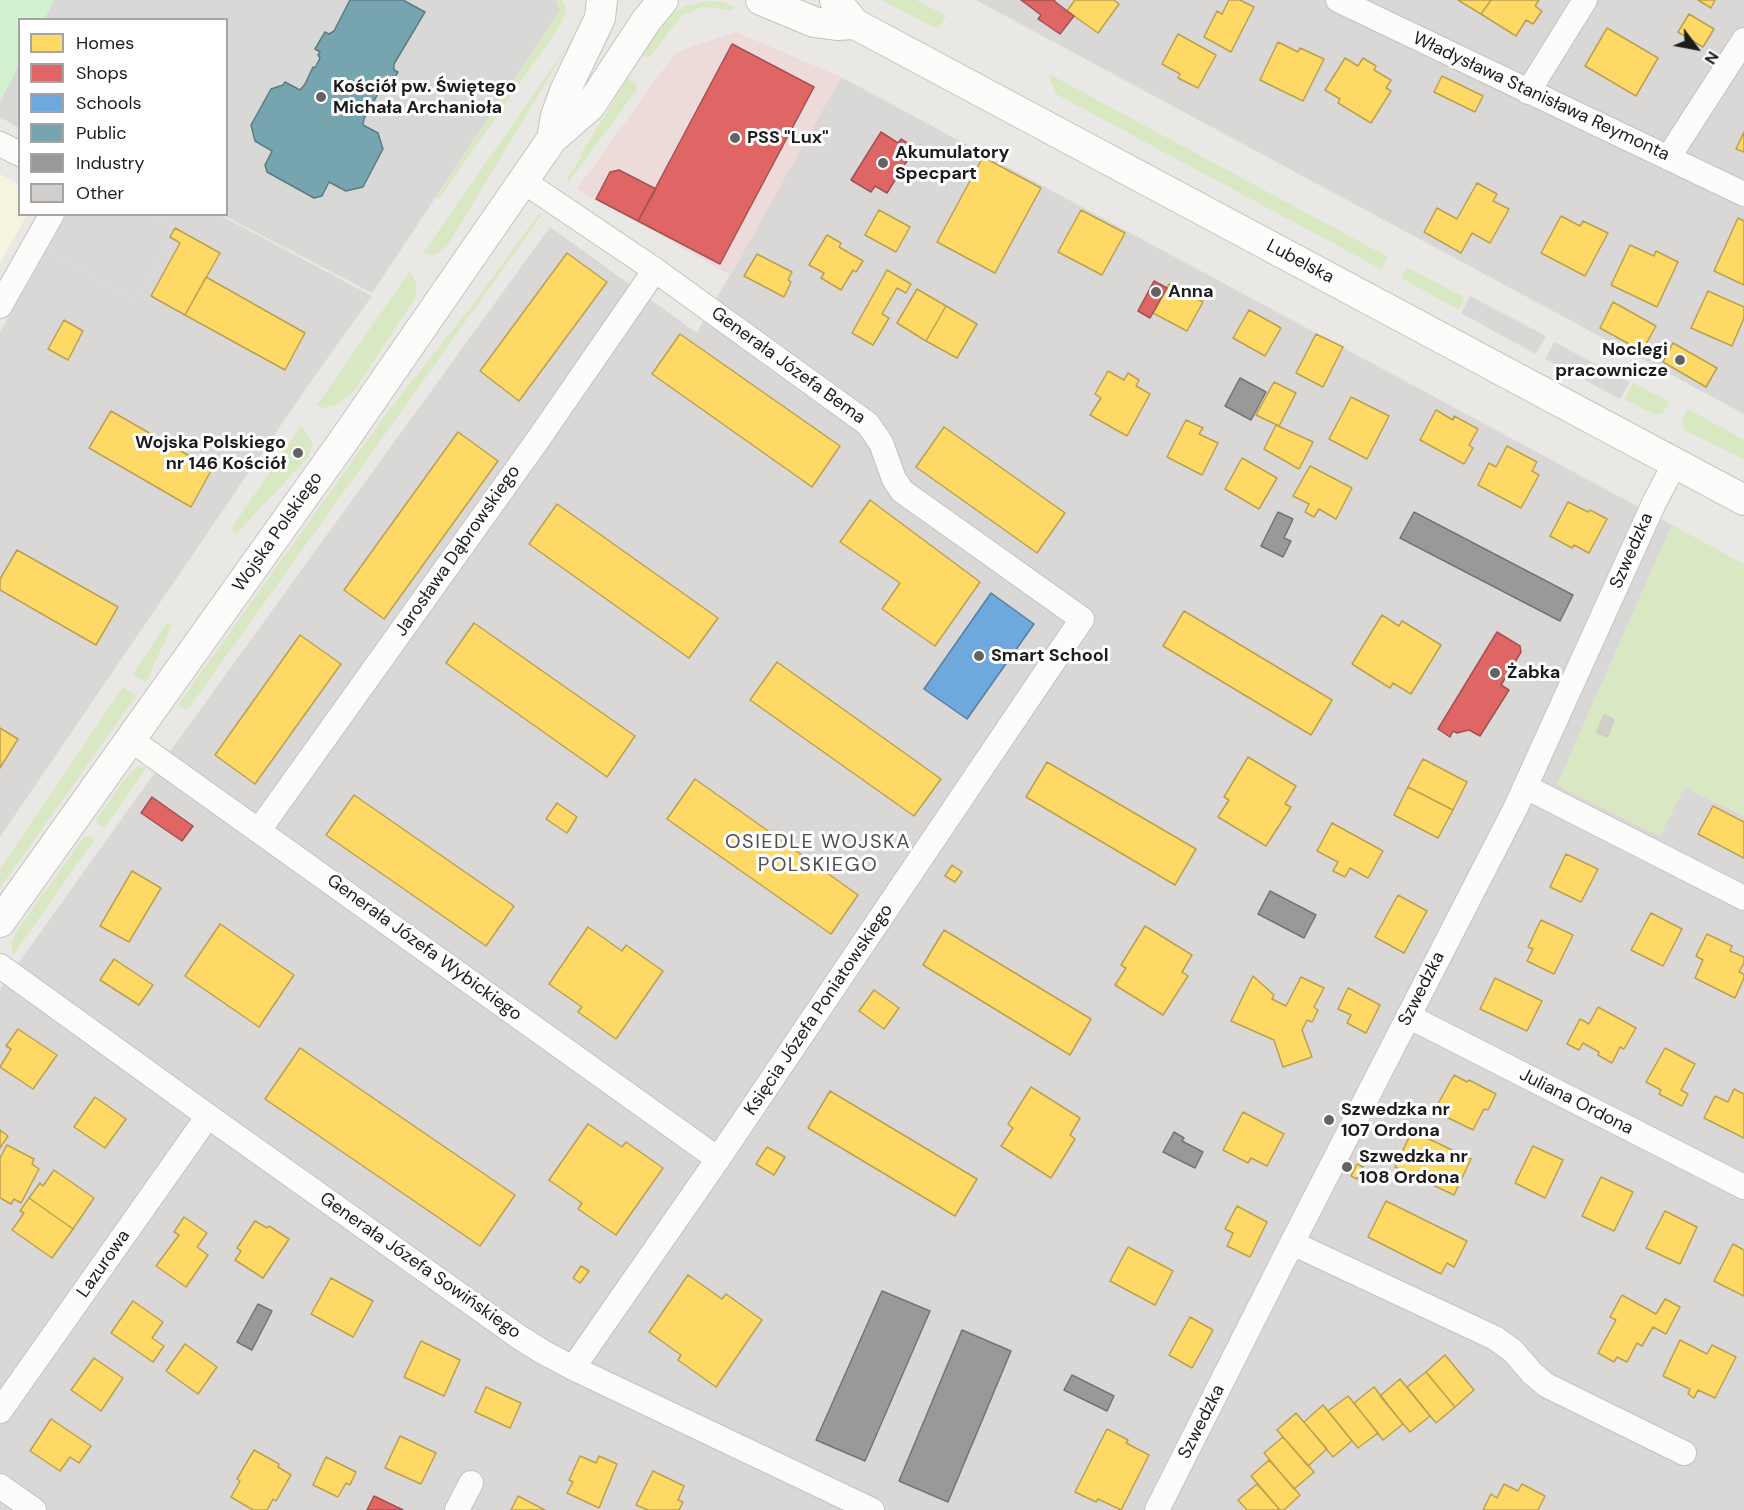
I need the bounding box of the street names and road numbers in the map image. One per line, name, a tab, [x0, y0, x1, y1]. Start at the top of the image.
street label: Władysława Stanisława Reymonta	[1409, 28, 1673, 166]
street label: Lubelska	[1263, 235, 1337, 289]
street label: Generała Józefa Bema	[707, 303, 869, 429]
street label: Jarosława Dąbrowskiego	[391, 461, 525, 641]
street label: Wojska Polskiego	[229, 468, 327, 596]
street label: Szwedzka	[1606, 510, 1658, 592]
street label: Generała Józefa Wybickiego	[322, 870, 526, 1026]
street label: Księcia Józefa Poniatowskiego	[740, 900, 898, 1120]
street label: Szwedzka	[1394, 948, 1450, 1030]
street label: Juliana Ordona	[1516, 1064, 1636, 1140]
street label: Generała Józefa Sowińskiego	[315, 1188, 525, 1344]
street label: Lazurowa	[73, 1226, 135, 1302]
street label: Szwedzka	[1174, 1381, 1230, 1463]

